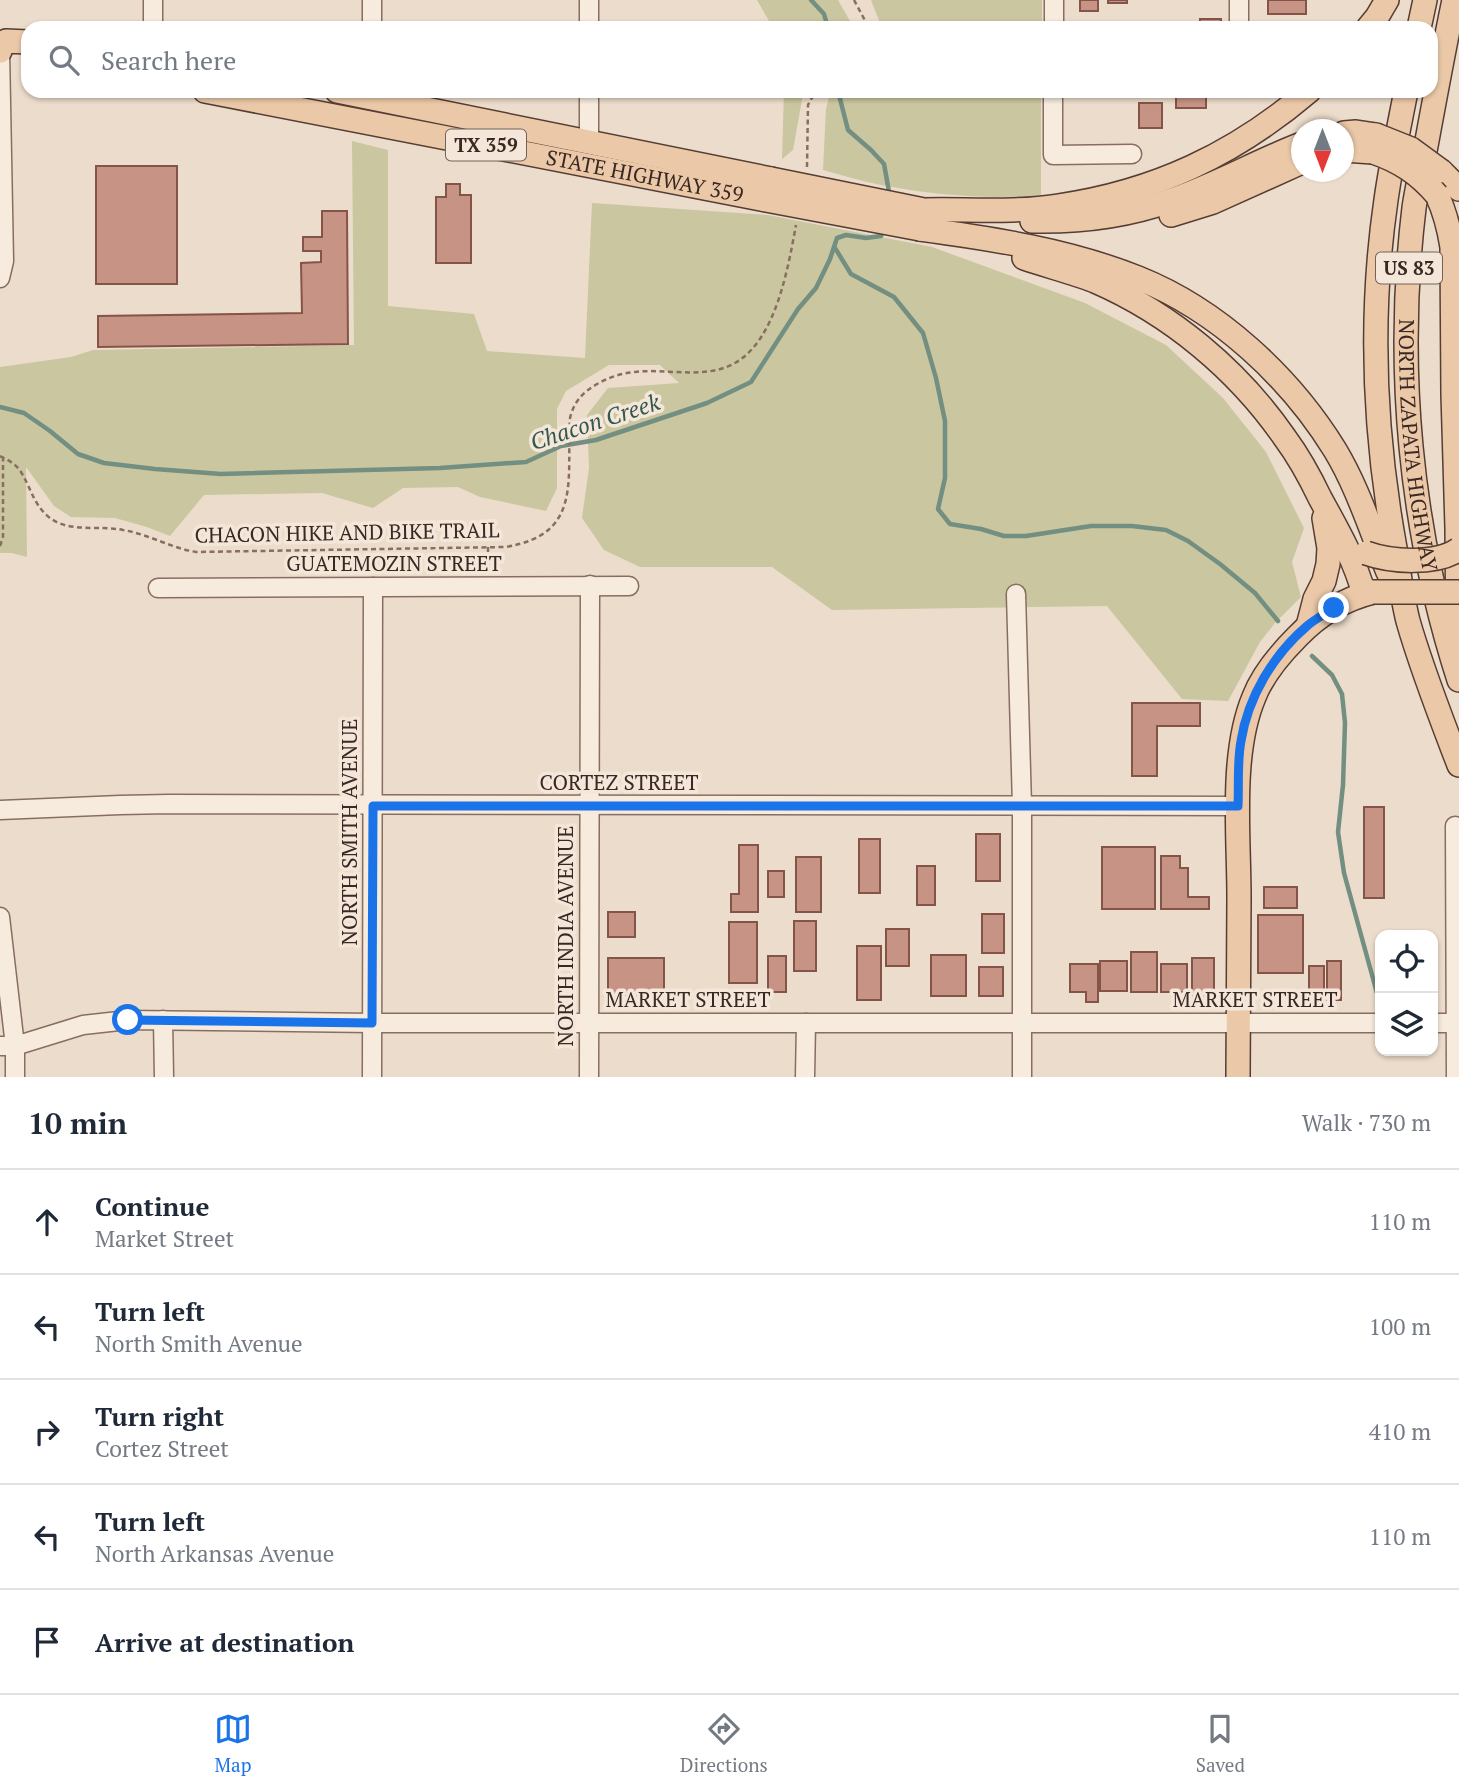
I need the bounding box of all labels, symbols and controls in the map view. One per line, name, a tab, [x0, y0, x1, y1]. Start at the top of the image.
search box	[21, 21, 1438, 98]
icon: search	[45, 41, 83, 79]
text: Search here	[101, 43, 236, 77]
north arrow	[1291, 119, 1354, 182]
road number: TX 359	[446, 130, 526, 160]
street label: STATE HIGHWAY 359	[544, 143, 746, 208]
road number: US 83	[1376, 252, 1442, 284]
street label: NORTH ZAPATA HIGHWAY	[1393, 319, 1445, 574]
water label: Chacon Creek	[526, 386, 665, 457]
street label: CHACON HIKE AND BIKE TRAIL	[194, 515, 500, 549]
street label: GUATEMOZIN STREET	[286, 549, 502, 577]
route end	[1318, 592, 1349, 623]
street label: NORTH SMITH AVENUE	[335, 719, 363, 945]
street label: CORTEZ STREET	[539, 768, 699, 796]
street label: NORTH INDIA AVENUE	[551, 826, 579, 1046]
map controls	[1375, 930, 1438, 1056]
button: locate	[1375, 930, 1438, 993]
street label: MARKET STREET	[606, 985, 770, 1013]
street label: MARKET STREET	[1173, 985, 1337, 1013]
button: layers	[1375, 993, 1438, 1056]
route start	[112, 1004, 143, 1035]
text: 10 min	[28, 1103, 127, 1143]
text: Walk · 730 m	[1302, 1107, 1431, 1138]
text: Continue	[95, 1189, 209, 1223]
icon: ahead	[28, 1203, 66, 1241]
text: 110 m	[1369, 1206, 1431, 1237]
text: Market Street	[95, 1223, 234, 1254]
text: Turn left	[95, 1294, 205, 1328]
icon: left	[28, 1308, 66, 1346]
text: 100 m	[1369, 1311, 1431, 1342]
text: North Smith Avenue	[95, 1328, 303, 1359]
text: Turn right	[95, 1399, 224, 1433]
icon: right	[28, 1413, 66, 1451]
text: 410 m	[1369, 1416, 1431, 1447]
text: Cortez Street	[95, 1433, 229, 1464]
text: Turn left	[95, 1504, 205, 1538]
icon: left	[28, 1518, 66, 1556]
text: 110 m	[1369, 1521, 1431, 1552]
text: North Arkansas Avenue	[95, 1538, 334, 1569]
icon: arrive	[28, 1623, 66, 1661]
text: Arrive at destination	[95, 1625, 354, 1659]
tab: Map	[214, 1710, 252, 1777]
tab: Directions	[680, 1710, 768, 1777]
tab: Saved	[1196, 1710, 1245, 1777]

